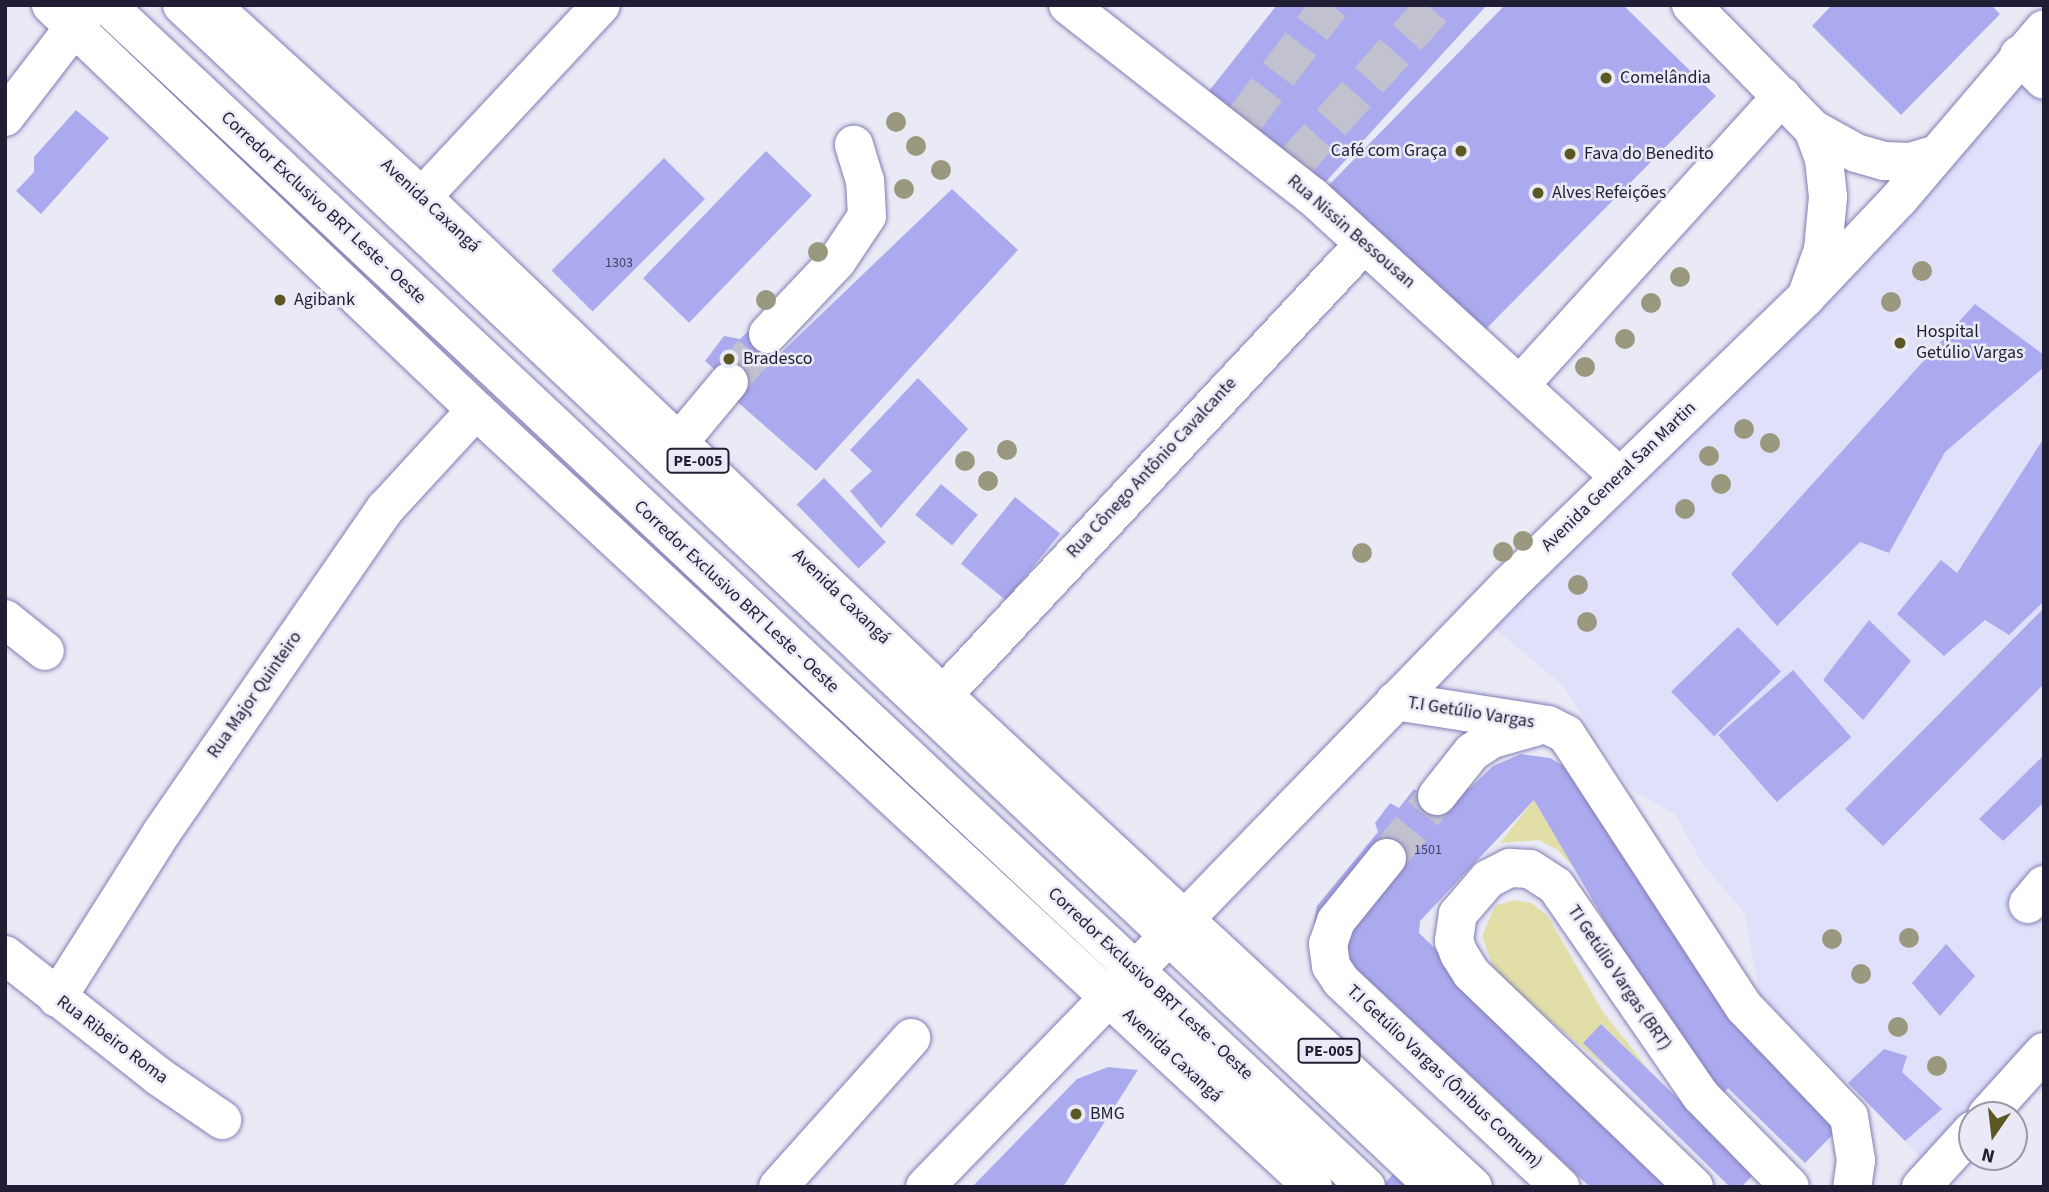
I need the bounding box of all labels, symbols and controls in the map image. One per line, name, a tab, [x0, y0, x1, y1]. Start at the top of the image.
place label: Comelândia	[1620, 67, 1711, 89]
marker: Comelândia	[1598, 70, 1614, 86]
street label: Corredor Exclusivo BRT Leste - Oeste	[216, 107, 430, 309]
place label: Café com Graça	[1331, 140, 1447, 162]
marker: Café com Graça	[1453, 143, 1469, 159]
place label: Fava do Benedito	[1584, 143, 1714, 165]
marker: Fava do Benedito	[1562, 146, 1578, 162]
street label: Avenida Caxangá	[376, 155, 484, 257]
street label: Rua Nissin Bessousan	[1283, 171, 1419, 293]
place label: Alves Refeições	[1552, 182, 1666, 204]
marker: Alves Refeições	[1530, 185, 1546, 201]
house number: 1303	[605, 255, 633, 271]
place label: Agibank	[294, 289, 355, 311]
marker: Agibank	[272, 292, 288, 308]
place label: Hospital Getúlio Vargas	[1916, 322, 2024, 364]
marker: Hospital Getúlio Vargas	[1890, 333, 1910, 353]
place label: Bradesco	[743, 348, 813, 370]
marker: Bradesco	[721, 351, 737, 367]
street label: Rua Cônego Antônio Cavalcante	[1063, 373, 1241, 563]
street label: Avenida General San Martin	[1537, 397, 1701, 557]
road number: PE-005	[666, 448, 730, 474]
street label: Corredor Exclusivo BRT Leste - Oeste	[629, 496, 843, 698]
street label: Avenida Caxangá	[788, 545, 894, 649]
street label: Rua Major Quinteiro	[203, 627, 307, 763]
street label: T.I Getúlio Vargas	[1406, 692, 1536, 734]
house number: 1501	[1414, 842, 1442, 858]
street label: Corredor Exclusivo BRT Leste - Oeste	[1043, 883, 1257, 1085]
street label: TI Getúlio Vargas (BRT)	[1562, 901, 1676, 1055]
street label: T.I Getúlio Vargas (Ônibus Comum)	[1342, 981, 1546, 1173]
street label: Rua Ribeiro Roma	[52, 991, 172, 1089]
street label: Avenida Caxangá	[1118, 1005, 1226, 1107]
road number: PE-005	[1298, 1038, 1360, 1064]
north arrow	[1958, 1101, 2028, 1171]
place label: BMG	[1090, 1103, 1125, 1125]
marker: BMG	[1068, 1106, 1084, 1122]
text: N	[1979, 1140, 1998, 1170]

